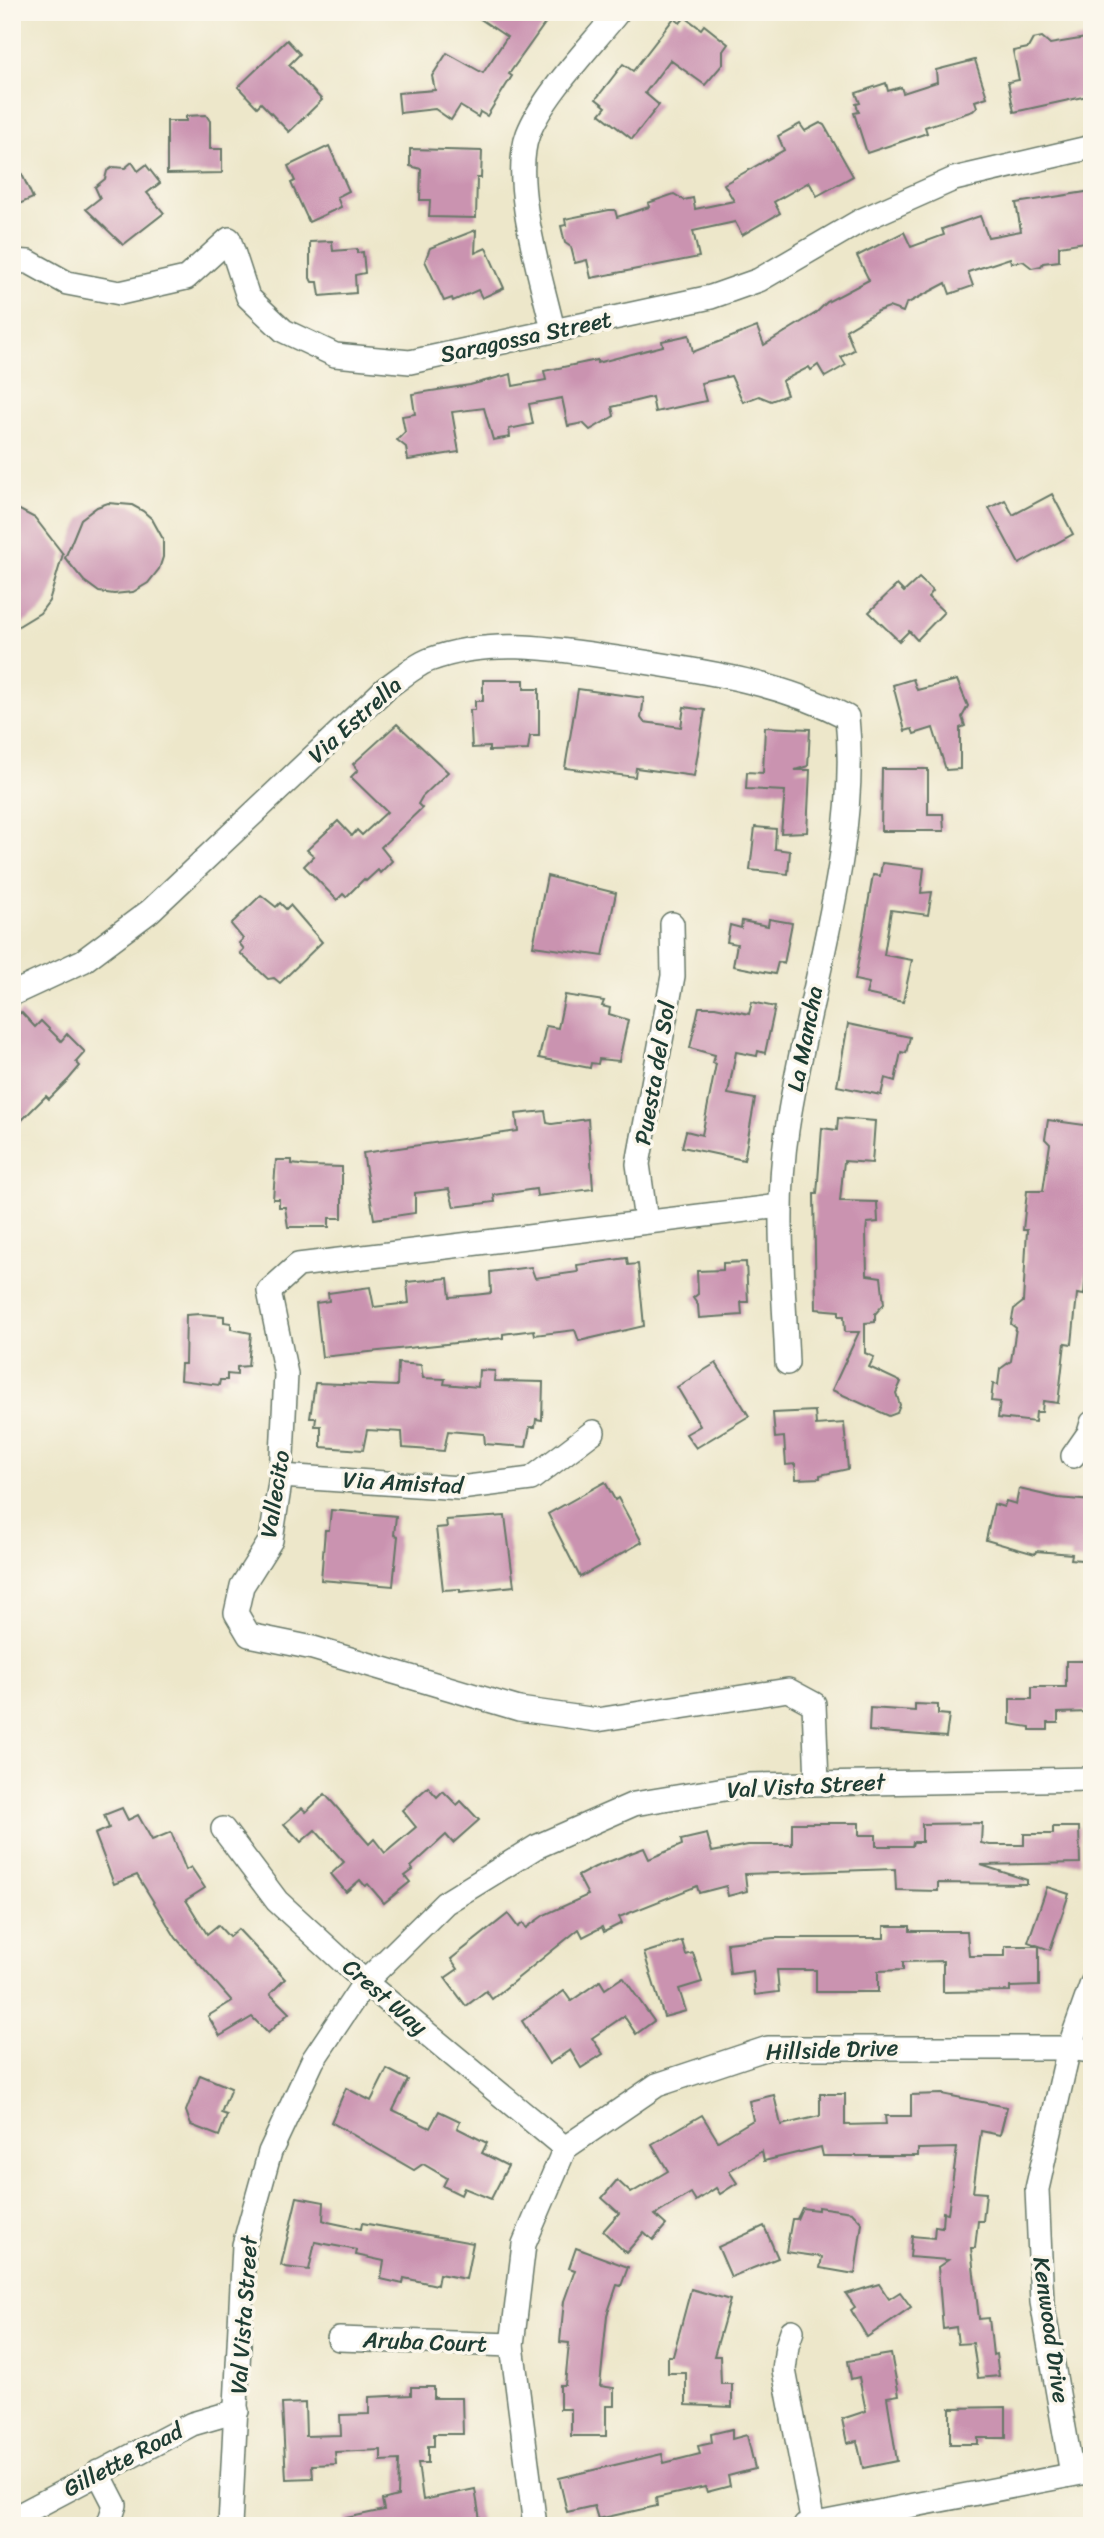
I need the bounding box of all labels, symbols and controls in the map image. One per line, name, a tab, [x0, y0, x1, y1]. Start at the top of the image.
street label: Saragossa Street	[436, 299, 616, 375]
street label: Via Estrella	[298, 666, 412, 774]
street label: La Mancha	[775, 982, 835, 1095]
street label: Puesta del Sol	[622, 997, 688, 1148]
street label: Vallecito	[248, 1447, 302, 1541]
street label: Via Amistad	[342, 1459, 466, 1507]
street label: Val Vista Street	[726, 1761, 888, 1811]
street label: Crest Way	[333, 1948, 437, 2046]
street label: Hillside Drive	[765, 2027, 899, 2073]
street label: Val Vista Street	[218, 2233, 270, 2395]
street label: Kenwood Drive	[1020, 2254, 1082, 2406]
street label: Aruba Court	[361, 2319, 488, 2365]
street label: Gillette Road	[56, 2410, 192, 2509]

